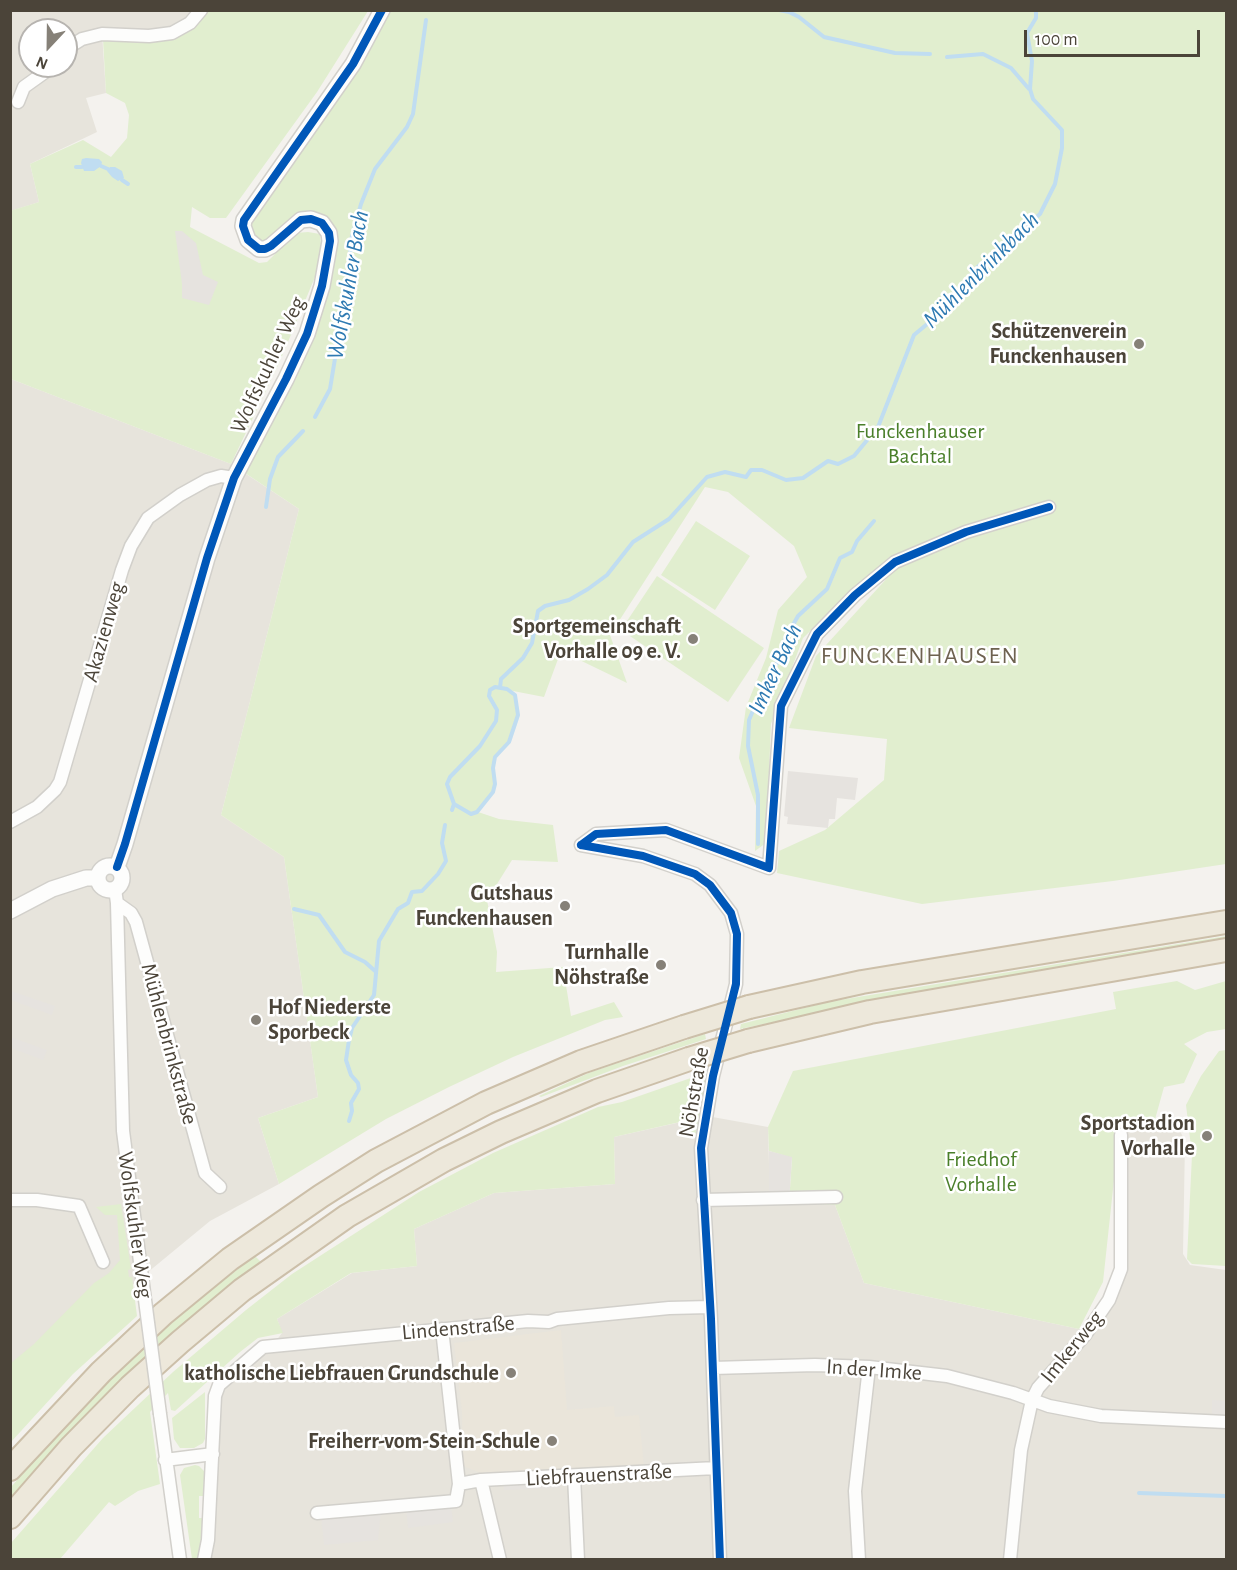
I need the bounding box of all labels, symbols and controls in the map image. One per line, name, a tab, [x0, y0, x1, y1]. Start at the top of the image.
north arrow	[18, 18, 78, 78]
scale bar	[1027, 18, 1202, 56]
text: 100 m	[1035, 31, 1078, 49]
text: N	[34, 53, 50, 72]
water label: Mühlenbrinkbach	[917, 206, 1045, 334]
water label: Wolfskuhler Bach	[321, 208, 375, 362]
street label: Wolfskuhler Weg	[225, 292, 311, 438]
place label: Schützenverein Funckenhausen	[990, 318, 1127, 370]
marker: Schützenverein Funckenhausen	[1132, 337, 1146, 351]
park label: Funckenhauser Bachtal	[856, 418, 984, 470]
street label: Akazienweg	[77, 579, 131, 685]
place label: Sportgemeinschaft Vorhalle 09 e. V.	[513, 613, 681, 664]
water label: Imker Bach	[742, 619, 808, 719]
marker: Sportgemeinschaft Vorhalle 09 e. V.	[686, 632, 700, 646]
district label: FUNCKENHAUSEN	[821, 642, 1019, 670]
place label: Gutshaus Funckenhausen	[416, 880, 553, 932]
marker: Gutshaus Funckenhausen	[558, 899, 572, 913]
place label: Turnhalle Nöhstraße	[554, 939, 649, 990]
marker: Turnhalle Nöhstraße	[654, 958, 668, 972]
street label: Mühlenbrinkstraße	[135, 960, 203, 1128]
place label: Hof Niederste Sporbeck	[268, 994, 391, 1046]
marker: Hof Niederste Sporbeck	[249, 1013, 263, 1027]
street label: Nöhstraße	[673, 1045, 715, 1139]
place label: Sportstadion Vorhalle	[1081, 1110, 1195, 1162]
marker: Sportstadion Vorhalle	[1200, 1129, 1214, 1143]
park label: Friedhof Vorhalle	[945, 1146, 1017, 1198]
street label: Wolfskuhler Weg	[112, 1150, 158, 1300]
street label: Imkerweg	[1035, 1305, 1109, 1389]
street label: Lindenstraße	[400, 1310, 516, 1346]
street label: In der Imke	[825, 1353, 923, 1387]
place label: katholische Liebfrauen Grundschule	[184, 1360, 499, 1386]
marker: katholische Liebfrauen Grundschule	[504, 1366, 518, 1380]
place label: Freiherr-vom-Stein-Schule	[308, 1428, 540, 1454]
marker: Freiherr-vom-Stein-Schule	[545, 1434, 559, 1448]
street label: Liebfrauenstraße	[525, 1458, 673, 1492]

